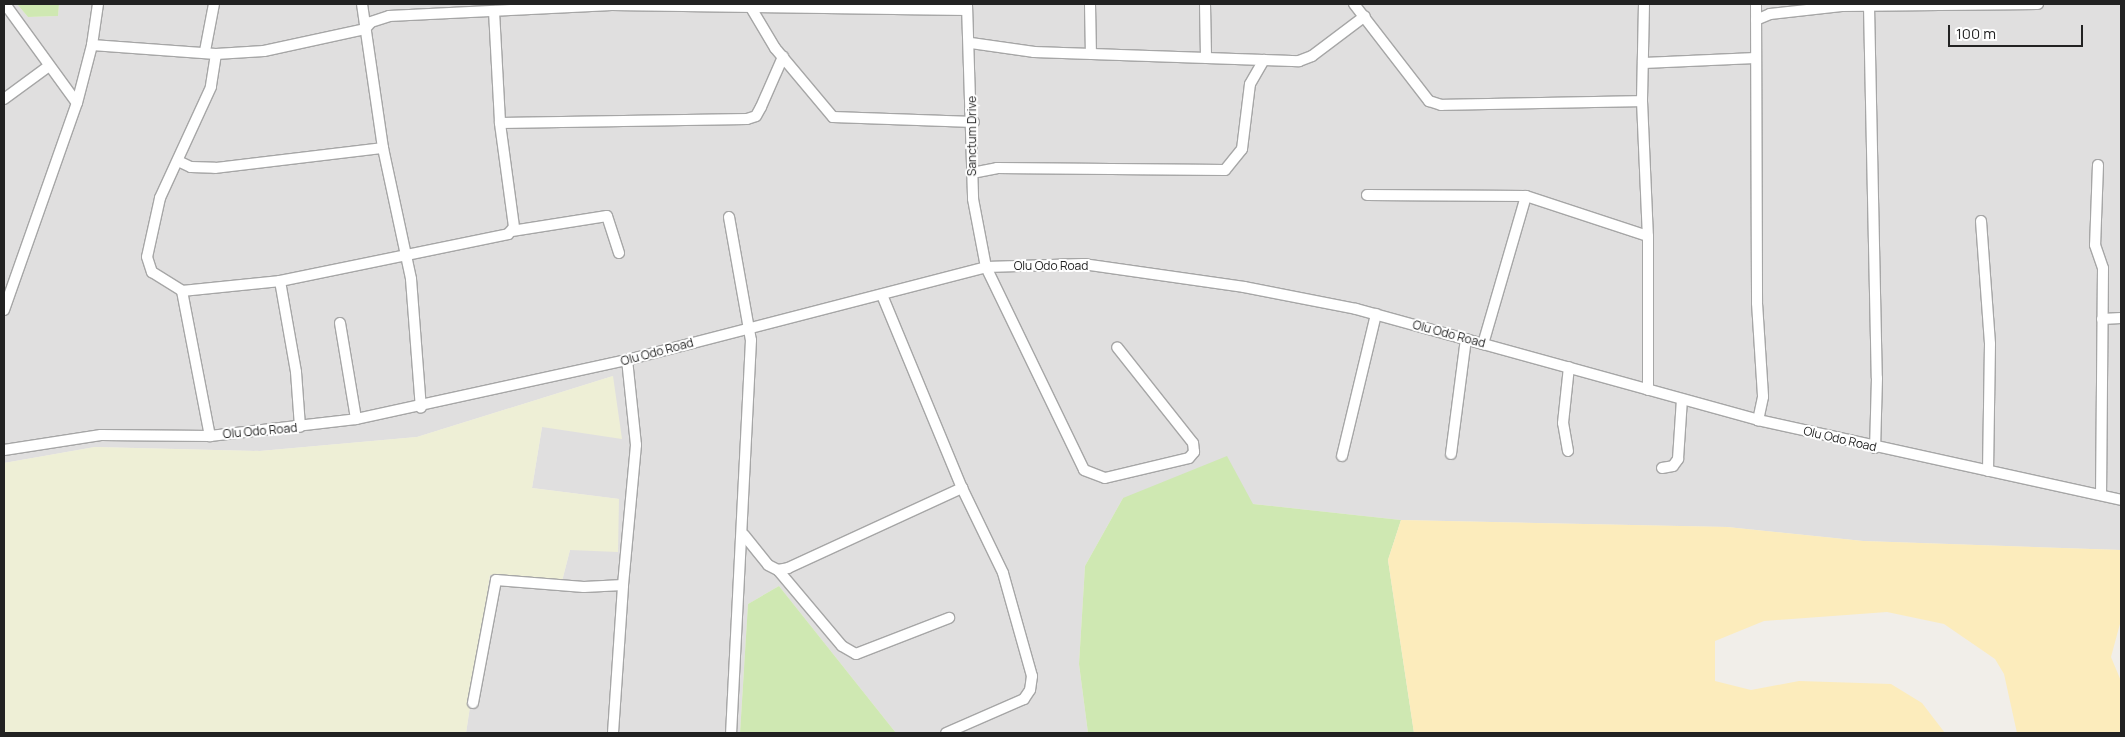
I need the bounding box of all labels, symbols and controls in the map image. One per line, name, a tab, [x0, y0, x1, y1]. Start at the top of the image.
scale bar	[1950, 15, 2085, 47]
text: 100 m	[1956, 23, 1996, 44]
street label: Sanctum Drive	[965, 96, 979, 176]
street label: Olu Odo Road	[1014, 259, 1088, 273]
street label: Olu Odo Road	[1411, 317, 1487, 351]
street label: Olu Odo Road	[619, 335, 695, 369]
street label: Olu Odo Road	[222, 421, 298, 441]
street label: Olu Odo Road	[1802, 424, 1878, 454]

